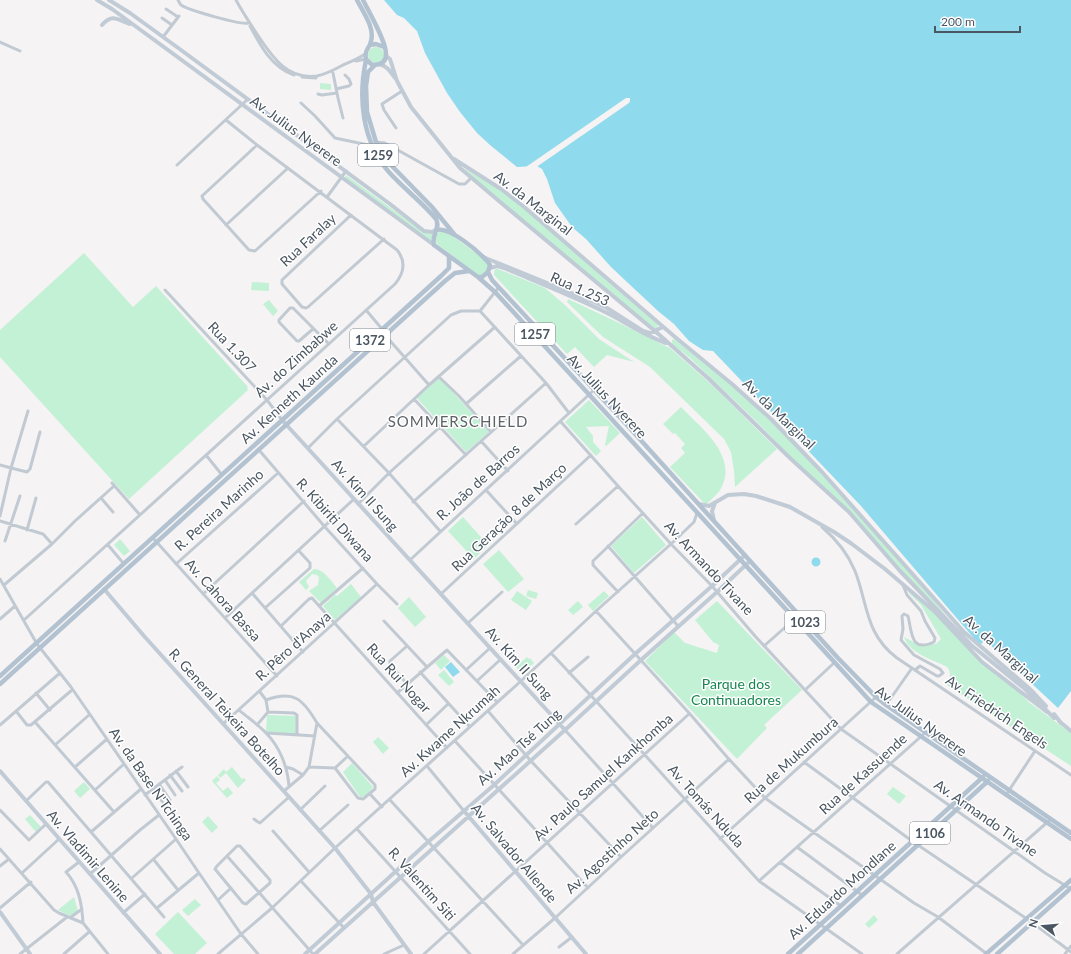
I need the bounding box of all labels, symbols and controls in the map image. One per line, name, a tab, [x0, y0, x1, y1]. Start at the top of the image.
scale bar	[935, 8, 1020, 34]
text: 200 m	[941, 14, 975, 29]
street label: Av. Julius Nyerere	[247, 92, 345, 170]
road number: 1259	[358, 144, 398, 166]
street label: Av. da Marginal	[491, 167, 576, 238]
street label: Rua Faralay	[276, 209, 340, 270]
street label: Rua 1.253	[548, 268, 612, 309]
street label: Av. do Zimbabwe	[251, 317, 341, 400]
street label: Rua 1.307	[205, 318, 260, 375]
road number: 1257	[515, 323, 555, 345]
road number: 1372	[350, 329, 390, 351]
street label: Av. Julius Nyerere	[564, 350, 651, 441]
street label: Av. Kenneth Kaunda	[237, 351, 341, 447]
street label: Av. da Marginal	[740, 375, 819, 453]
district label: SOMMERSCHIELD	[388, 412, 528, 430]
street label: R. João de Barros	[433, 440, 523, 523]
street label: Av. Kim Il Sung	[328, 455, 402, 534]
street label: Rua Geração 8 de Março	[448, 459, 570, 574]
street label: R. Pereira Marinho	[171, 465, 267, 554]
street label: R. Kibiriti Diwana	[293, 474, 377, 565]
street label: Av. Armando Tivane	[661, 517, 757, 618]
street label: Av. Cahora Bassa	[182, 555, 265, 644]
street label: R. Pêro d'Anaya	[252, 607, 334, 684]
road number: 1023	[785, 611, 825, 633]
street label: Av. da Marginal	[961, 611, 1042, 687]
street label: Av. Kim II Sung	[482, 623, 556, 703]
street label: Rua Rui Nogar	[364, 639, 435, 716]
street label: R. General Teixeira Botelho	[166, 645, 289, 779]
street label: Av. Friedrich Engels	[943, 671, 1052, 752]
park label: Parque dos Continuadores	[691, 675, 781, 708]
street label: Av. Kwame Nkrumah	[396, 681, 503, 780]
street label: Av. Julius Nyerere	[872, 682, 970, 760]
street label: Av. Mao Tsé Tung	[473, 705, 564, 789]
street label: Av. Paulo Samuel Kankhomba	[530, 710, 676, 844]
street label: Rua de Mukumbura	[740, 713, 841, 806]
street label: Av. da Base N'Tchinga	[106, 724, 197, 843]
street label: Rua de Kassuende	[815, 730, 910, 817]
street label: Av. Tomás Nduda	[665, 761, 748, 851]
street label: Av. Armando Tivane	[931, 775, 1041, 860]
street label: Av. Salvador Allende	[468, 800, 561, 906]
street label: Av. Agostinho Neto	[562, 804, 662, 897]
street label: Av. Vladimir Lenine	[44, 806, 133, 905]
road number: 1106	[910, 822, 950, 844]
street label: Av. Eduardo Mondlane	[784, 837, 899, 942]
street label: R. Valentim Siti	[385, 844, 460, 924]
north arrow	[1023, 906, 1063, 946]
text: N	[1025, 917, 1040, 929]

